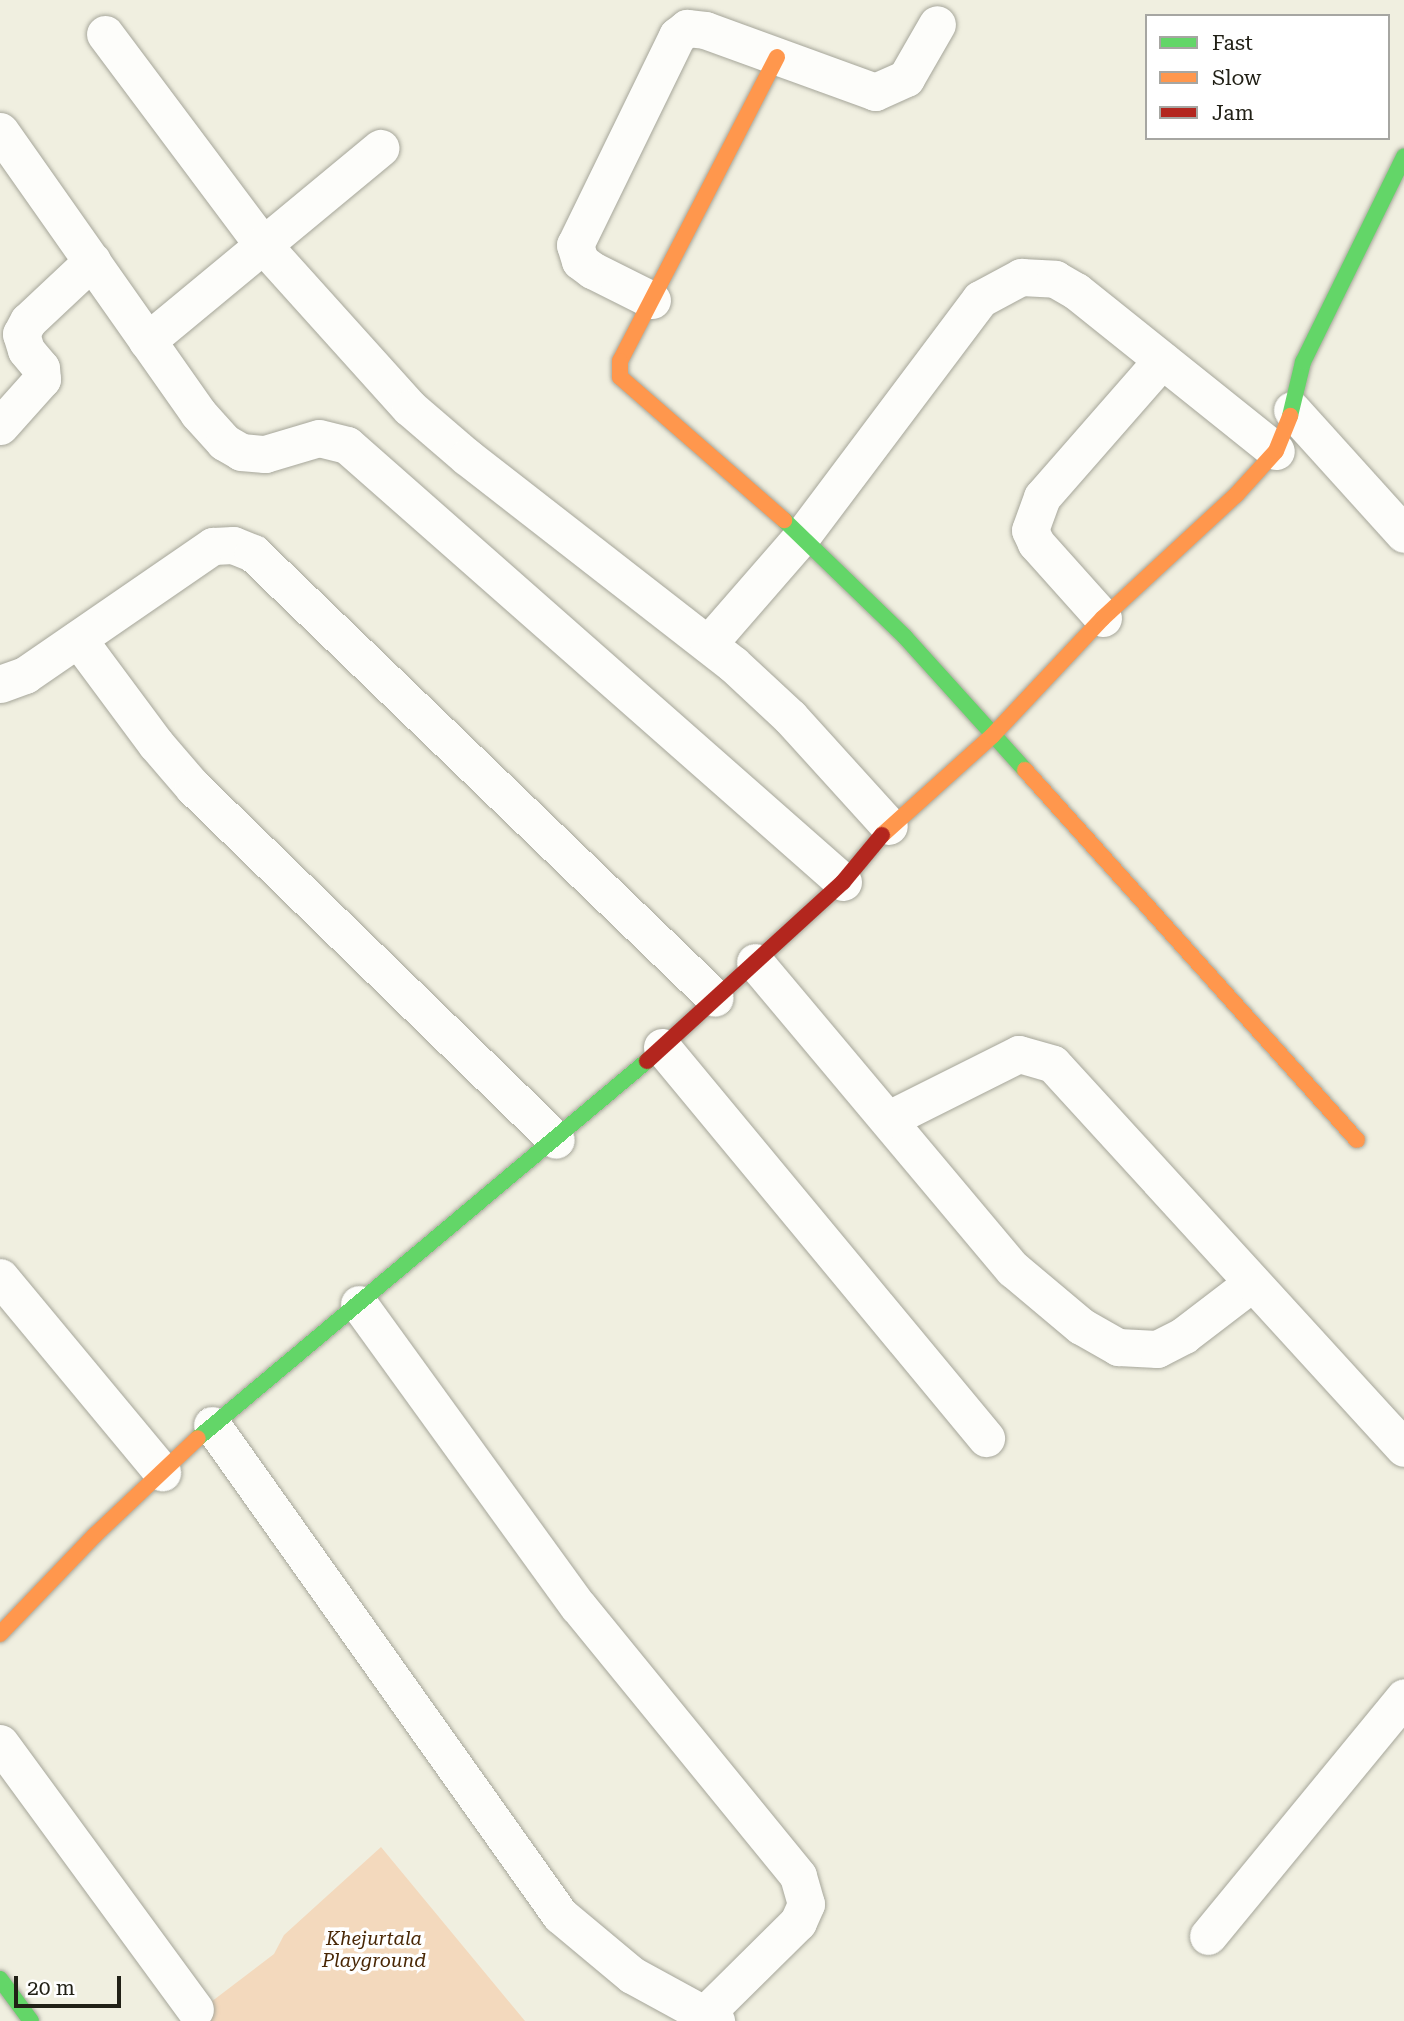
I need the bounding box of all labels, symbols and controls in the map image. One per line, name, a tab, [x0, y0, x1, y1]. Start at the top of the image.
legend	[1145, 14, 1390, 140]
text: Fast	[1212, 31, 1253, 55]
text: Slow	[1212, 66, 1261, 90]
text: Jam	[1212, 101, 1254, 125]
park label: Khejurtala Playground	[322, 1928, 426, 1972]
scale bar	[18, 1962, 124, 2006]
text: 20 m	[27, 1976, 75, 2000]

